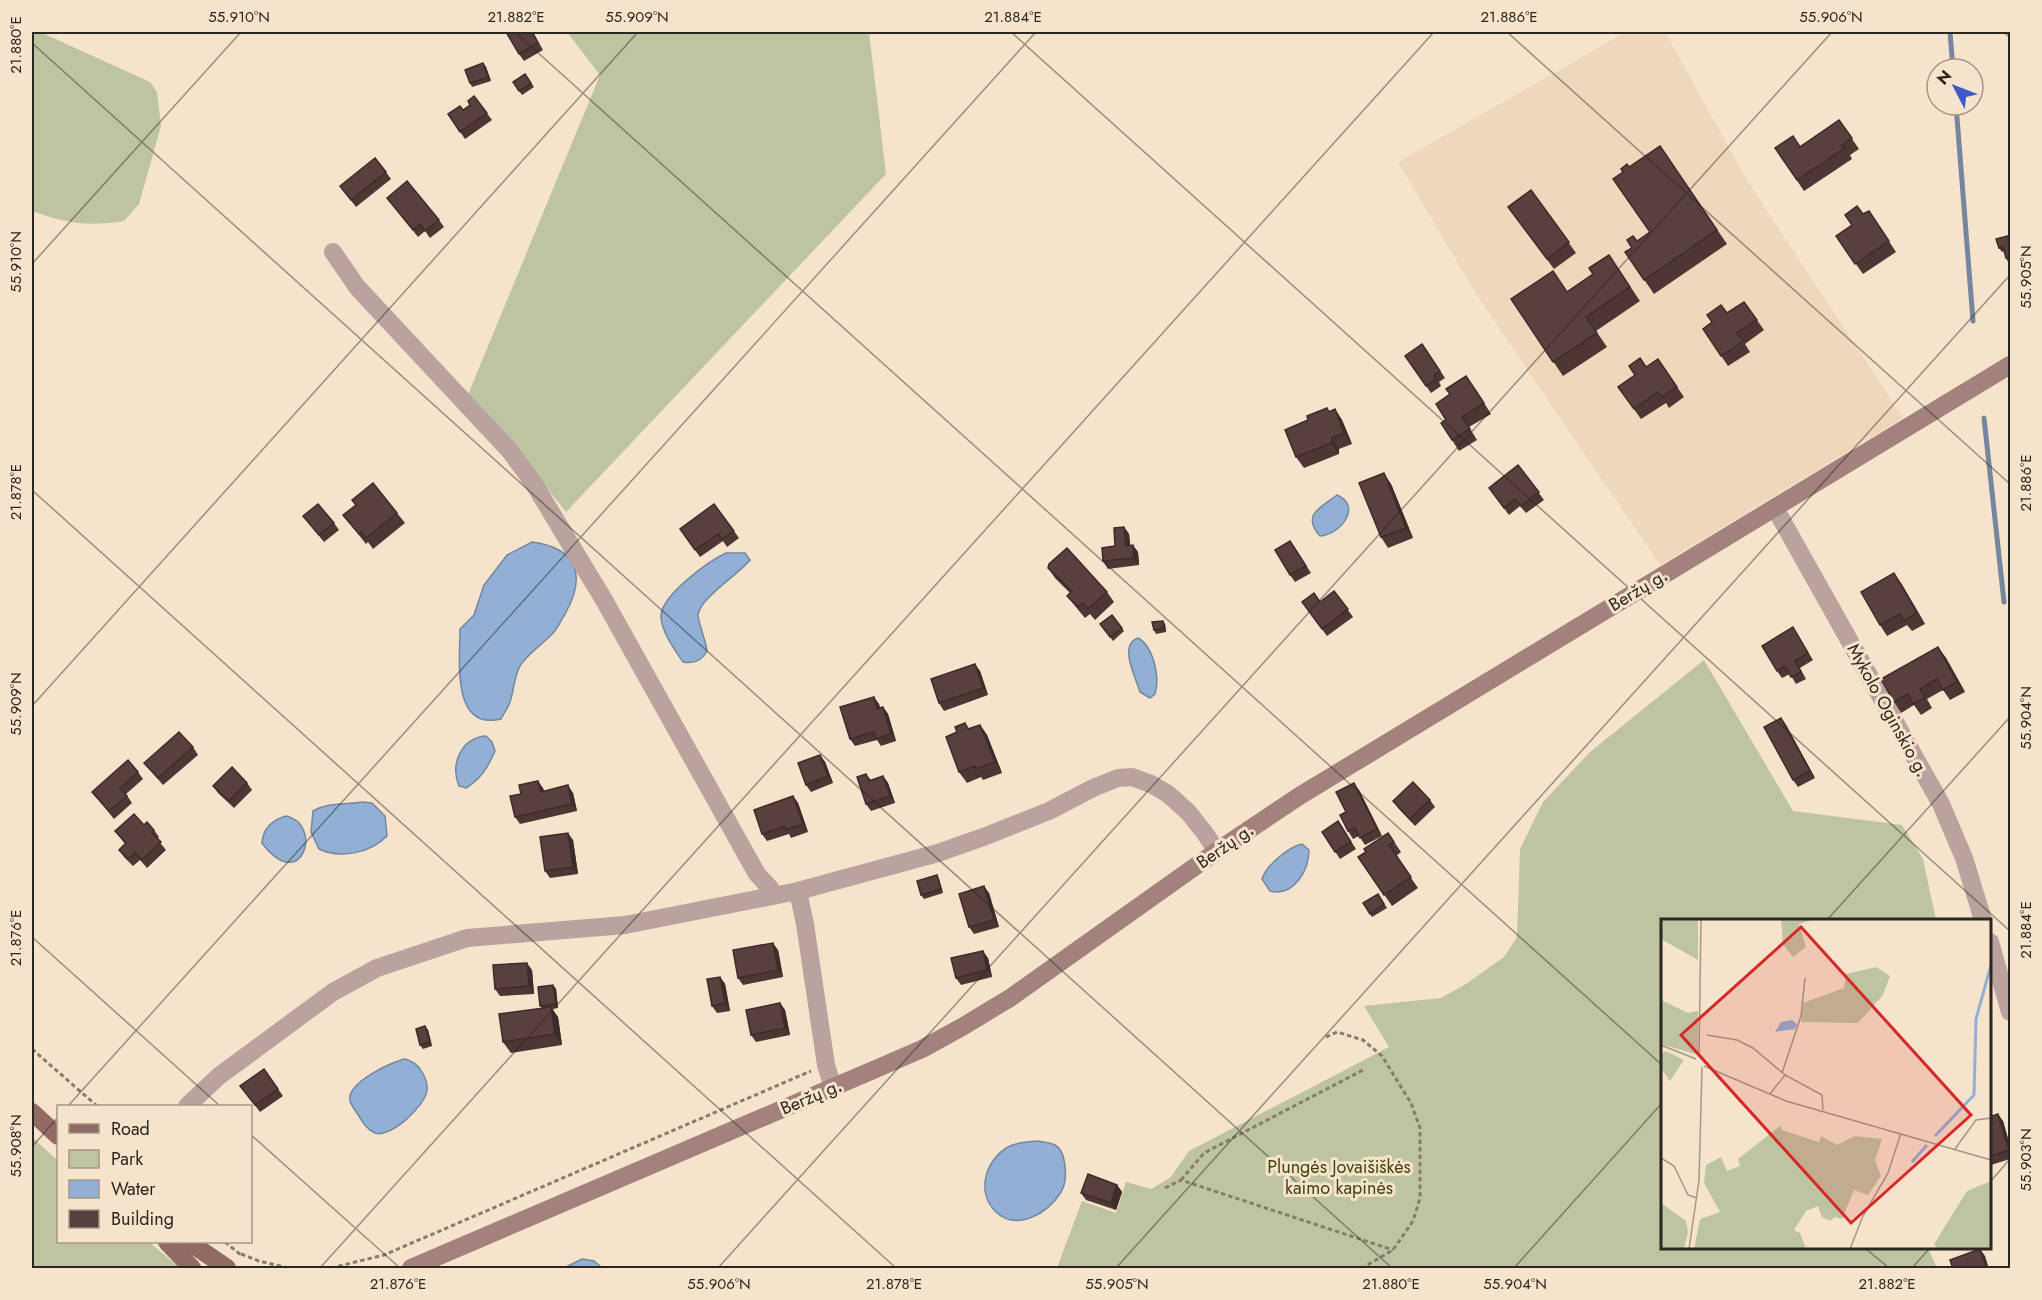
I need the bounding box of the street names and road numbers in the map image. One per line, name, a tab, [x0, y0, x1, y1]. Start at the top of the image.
street label: Beržų g.	[1604, 562, 1672, 618]
street label: Mykolo Oginskio g.	[1841, 639, 1935, 781]
street label: Beržų g.	[1191, 817, 1259, 875]
street label: Beržų g.	[776, 1072, 846, 1122]

